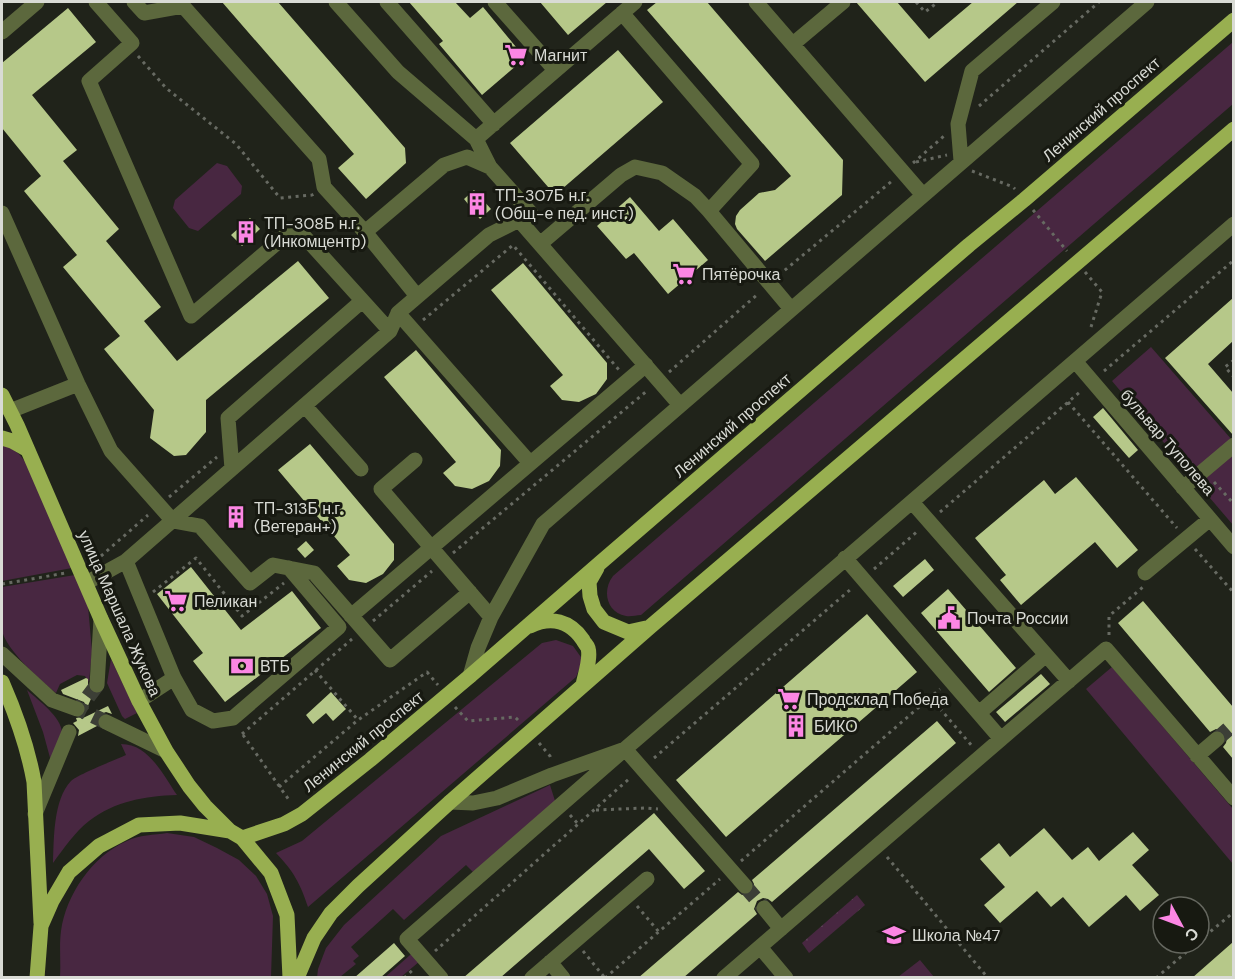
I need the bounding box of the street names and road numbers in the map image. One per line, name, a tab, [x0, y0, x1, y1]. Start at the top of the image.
street label: Ленинский проспект	[1038, 52, 1165, 166]
street label: Ленинский проспект	[669, 368, 796, 482]
street label: бульвар Туполева	[1116, 385, 1220, 500]
street label: улица Маршала Жукова	[73, 527, 166, 700]
street label: Ленинский проспект	[299, 686, 429, 797]

